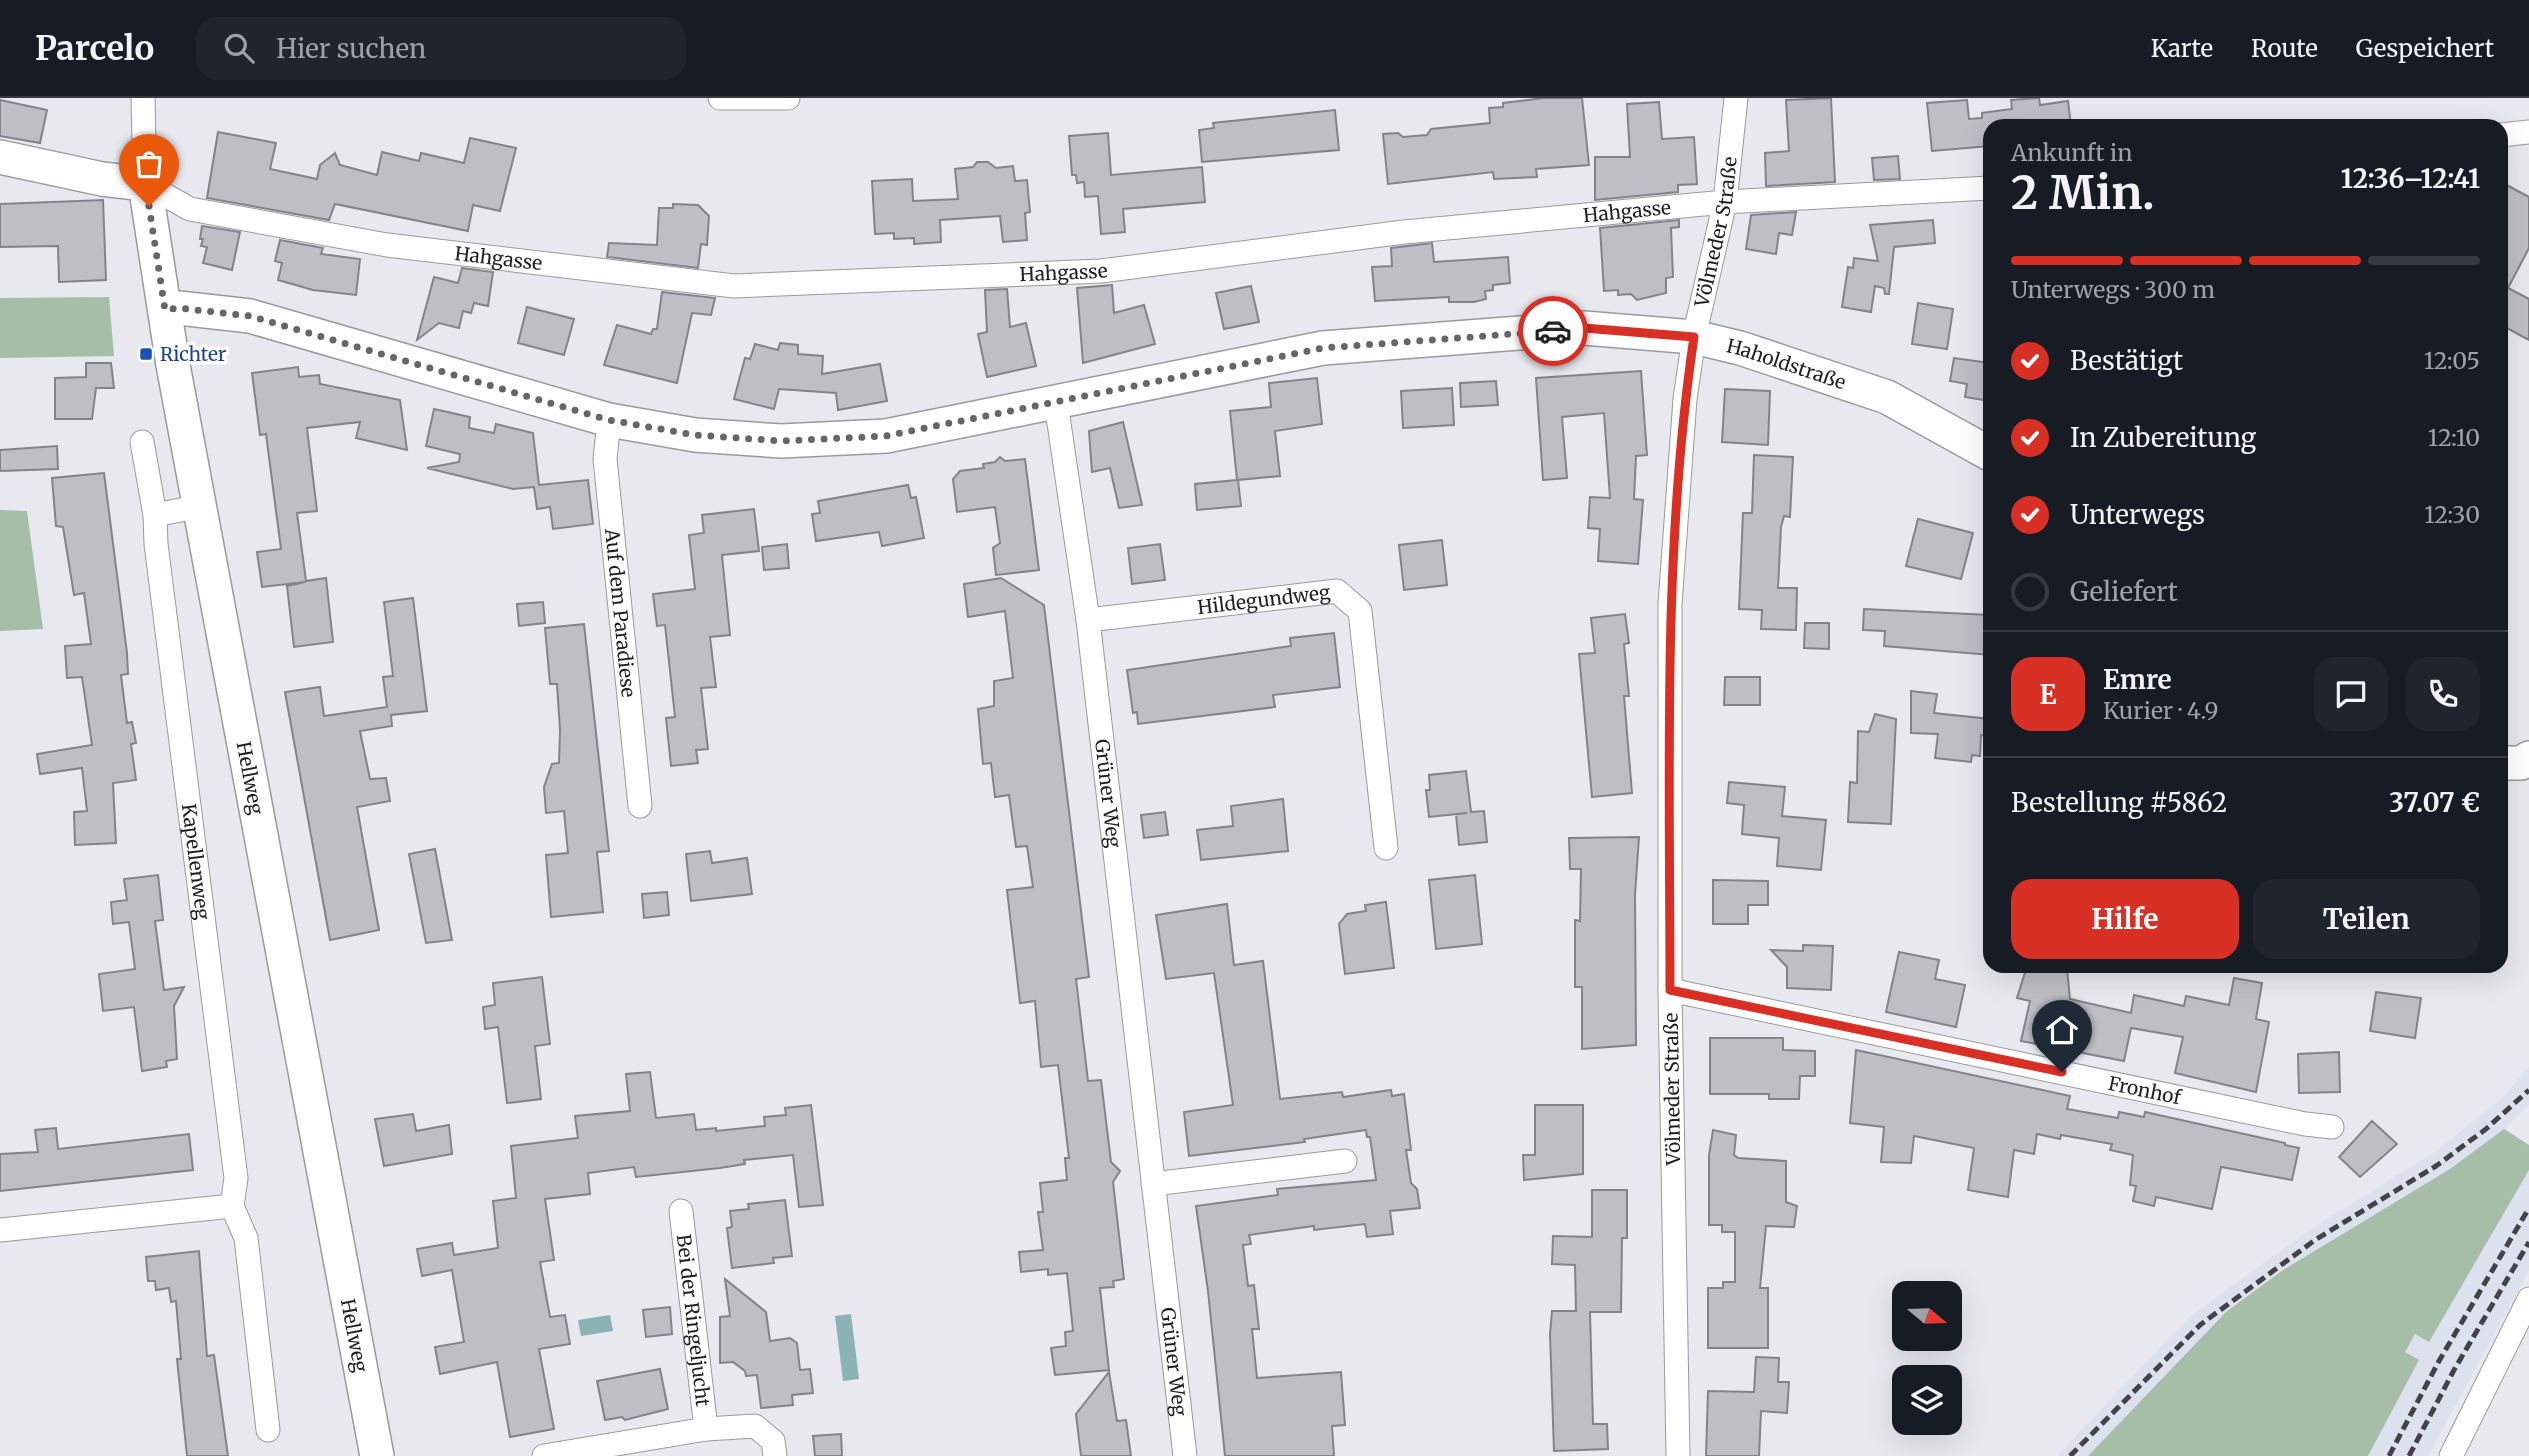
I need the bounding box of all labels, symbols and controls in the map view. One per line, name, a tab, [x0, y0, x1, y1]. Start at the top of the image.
search box	[196, 17, 686, 80]
text: Parcelo	[35, 28, 154, 69]
icon: search	[220, 29, 258, 67]
text: Hier suchen	[276, 32, 426, 65]
text: Karte	[2151, 33, 2213, 64]
text: Route	[2251, 33, 2318, 64]
text: Gespeichert	[2356, 33, 2494, 64]
pin	[119, 134, 179, 206]
text: Ankunft in	[2011, 138, 2133, 167]
icon: bag	[130, 145, 168, 183]
street label: Völmeder Straße	[1689, 155, 1742, 310]
text: 12:36–12:41	[2341, 162, 2480, 195]
text: 2 Min.	[2011, 164, 2155, 222]
street label: Hahgasse	[1582, 195, 1672, 227]
street label: Hahgasse	[453, 241, 544, 275]
street label: Hahgasse	[1019, 258, 1109, 286]
text: Unterwegs · 300 m	[2011, 275, 2215, 304]
courier	[1518, 296, 1588, 366]
icon: car	[1534, 312, 1572, 350]
street label: Haholdstraße	[1724, 333, 1849, 394]
place label: Richter	[160, 342, 227, 366]
icon: check	[2011, 342, 2049, 380]
text: Bestätigt	[2070, 344, 2183, 377]
marker: Richter	[138, 346, 154, 362]
text: 12:05	[2424, 346, 2480, 375]
icon: check	[2011, 419, 2049, 457]
text: In Zubereitung	[2070, 421, 2256, 454]
text: 12:10	[2428, 423, 2480, 452]
icon: check	[2011, 496, 2049, 534]
text: Unterwegs	[2070, 498, 2205, 531]
text: 12:30	[2424, 500, 2480, 529]
street label: Auf dem Paradiese	[600, 527, 641, 698]
text: Geliefert	[2070, 575, 2178, 608]
street label: Hildegundweg	[1196, 580, 1332, 619]
button: chat	[2314, 657, 2388, 731]
button: phone	[2406, 657, 2480, 731]
text: Emre	[2103, 663, 2172, 696]
text: E	[2040, 678, 2056, 711]
text: Kurier · 4.9	[2103, 696, 2218, 725]
street label: Grüner Weg	[1090, 738, 1126, 850]
street label: Hellweg	[232, 740, 269, 817]
text: Bestellung #5862	[2011, 786, 2227, 819]
text: 37.07 €	[2389, 786, 2480, 819]
street label: Kapellenweg	[177, 802, 215, 922]
button: Hilfe	[2011, 879, 2239, 959]
button: Teilen	[2253, 879, 2480, 959]
pin	[2032, 1000, 2092, 1072]
icon: home	[2043, 1011, 2081, 1049]
street label: Völmeder Straße	[1659, 1012, 1685, 1166]
street label: Fronhof	[2106, 1071, 2184, 1110]
street label: Bei der Ringeljucht	[672, 1233, 715, 1408]
north arrow	[1892, 1281, 1962, 1351]
map controls	[1892, 1281, 1962, 1435]
street label: Hellweg	[336, 1297, 373, 1374]
street label: Grüner Weg	[1156, 1306, 1192, 1418]
button: layers	[1892, 1365, 1962, 1435]

